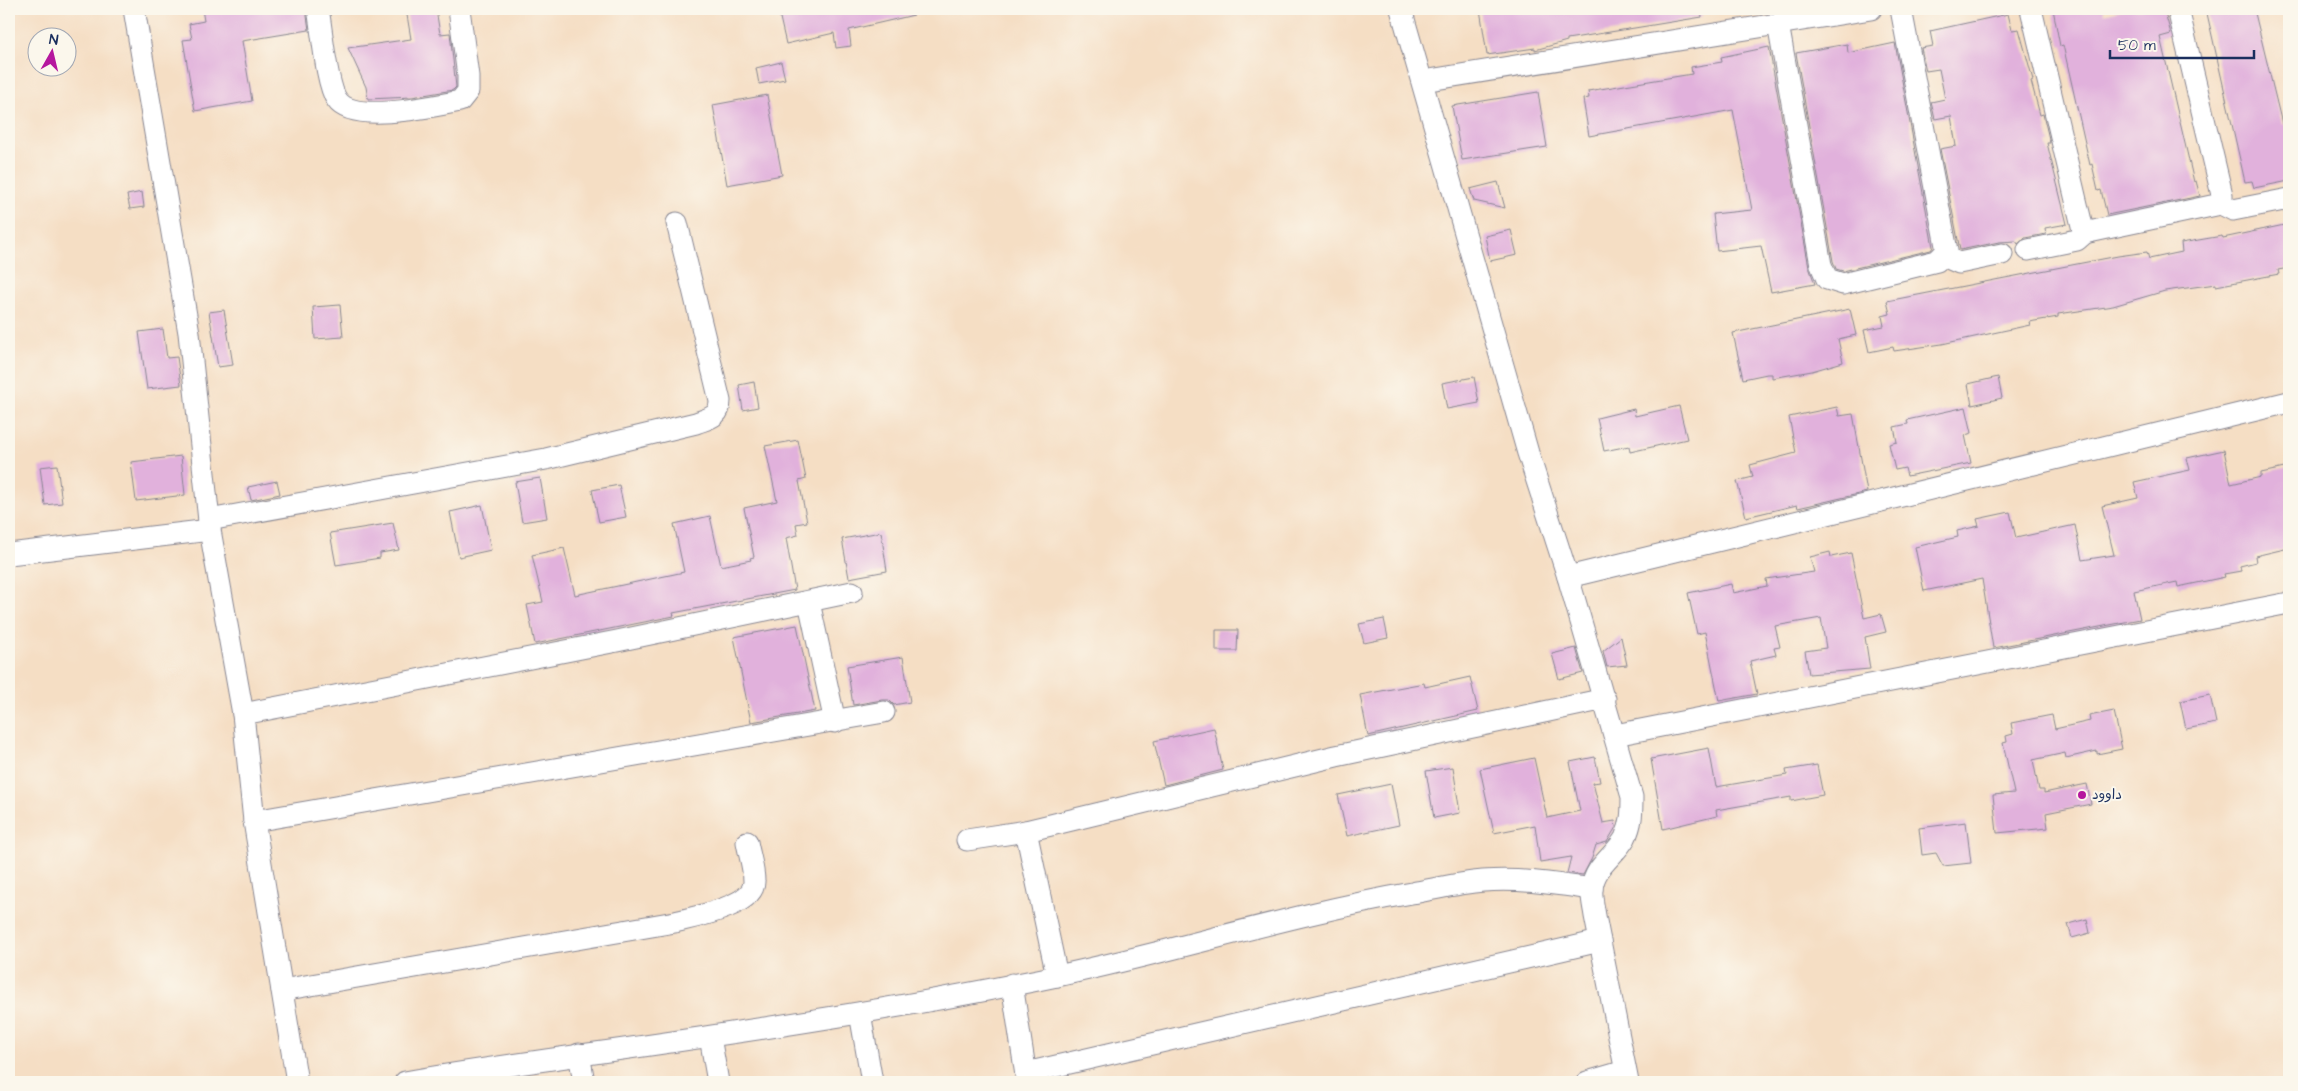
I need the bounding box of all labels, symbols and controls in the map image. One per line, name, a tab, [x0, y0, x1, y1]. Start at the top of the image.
north arrow	[28, 28, 78, 78]
scale bar	[2110, 28, 2254, 60]
text: N	[48, 30, 60, 51]
text: 50 m	[2118, 35, 2156, 56]
place label: داوود	[2092, 785, 2122, 805]
marker: داوود	[2076, 789, 2088, 801]

